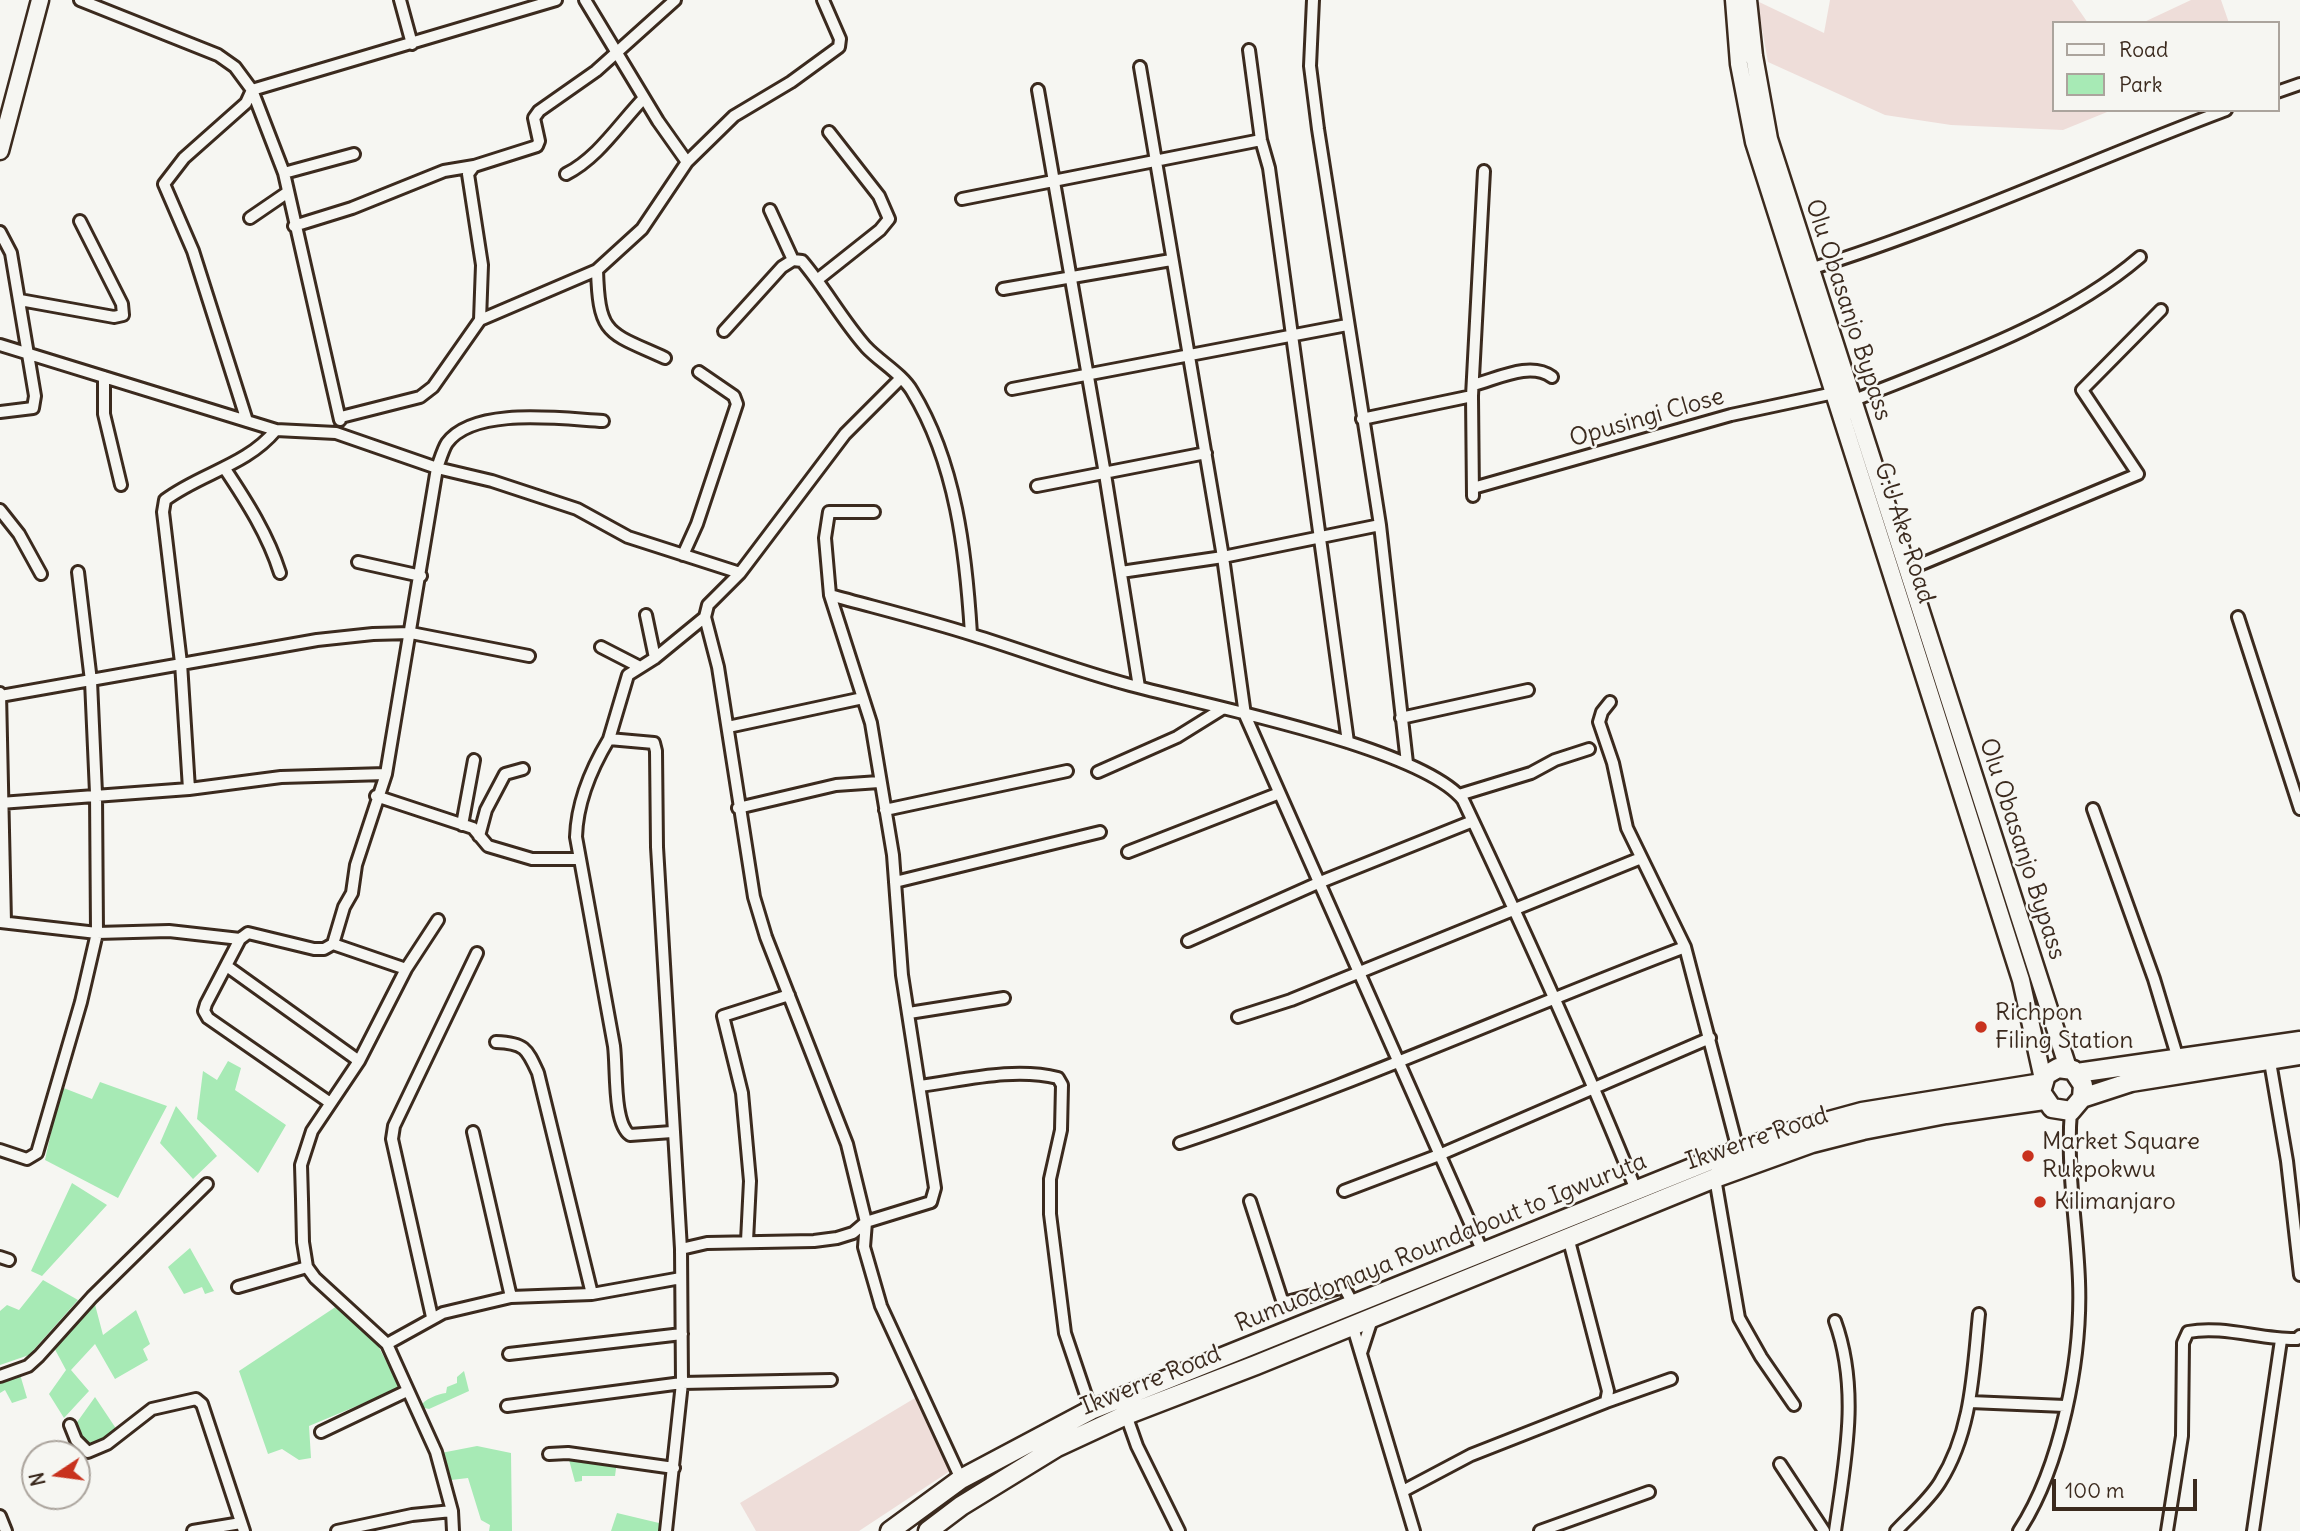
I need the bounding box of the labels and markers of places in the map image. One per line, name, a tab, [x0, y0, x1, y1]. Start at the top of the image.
place label: Richpon Filing Station	[1995, 999, 2133, 1055]
marker: Richpon Filing Station	[1973, 1019, 1989, 1035]
place label: Market Square Rukpokwu	[2042, 1128, 2200, 1184]
marker: Market Square Rukpokwu	[2020, 1148, 2036, 1164]
place label: Kilimanjaro	[2054, 1188, 2176, 1216]
marker: Kilimanjaro	[2032, 1194, 2048, 1210]

